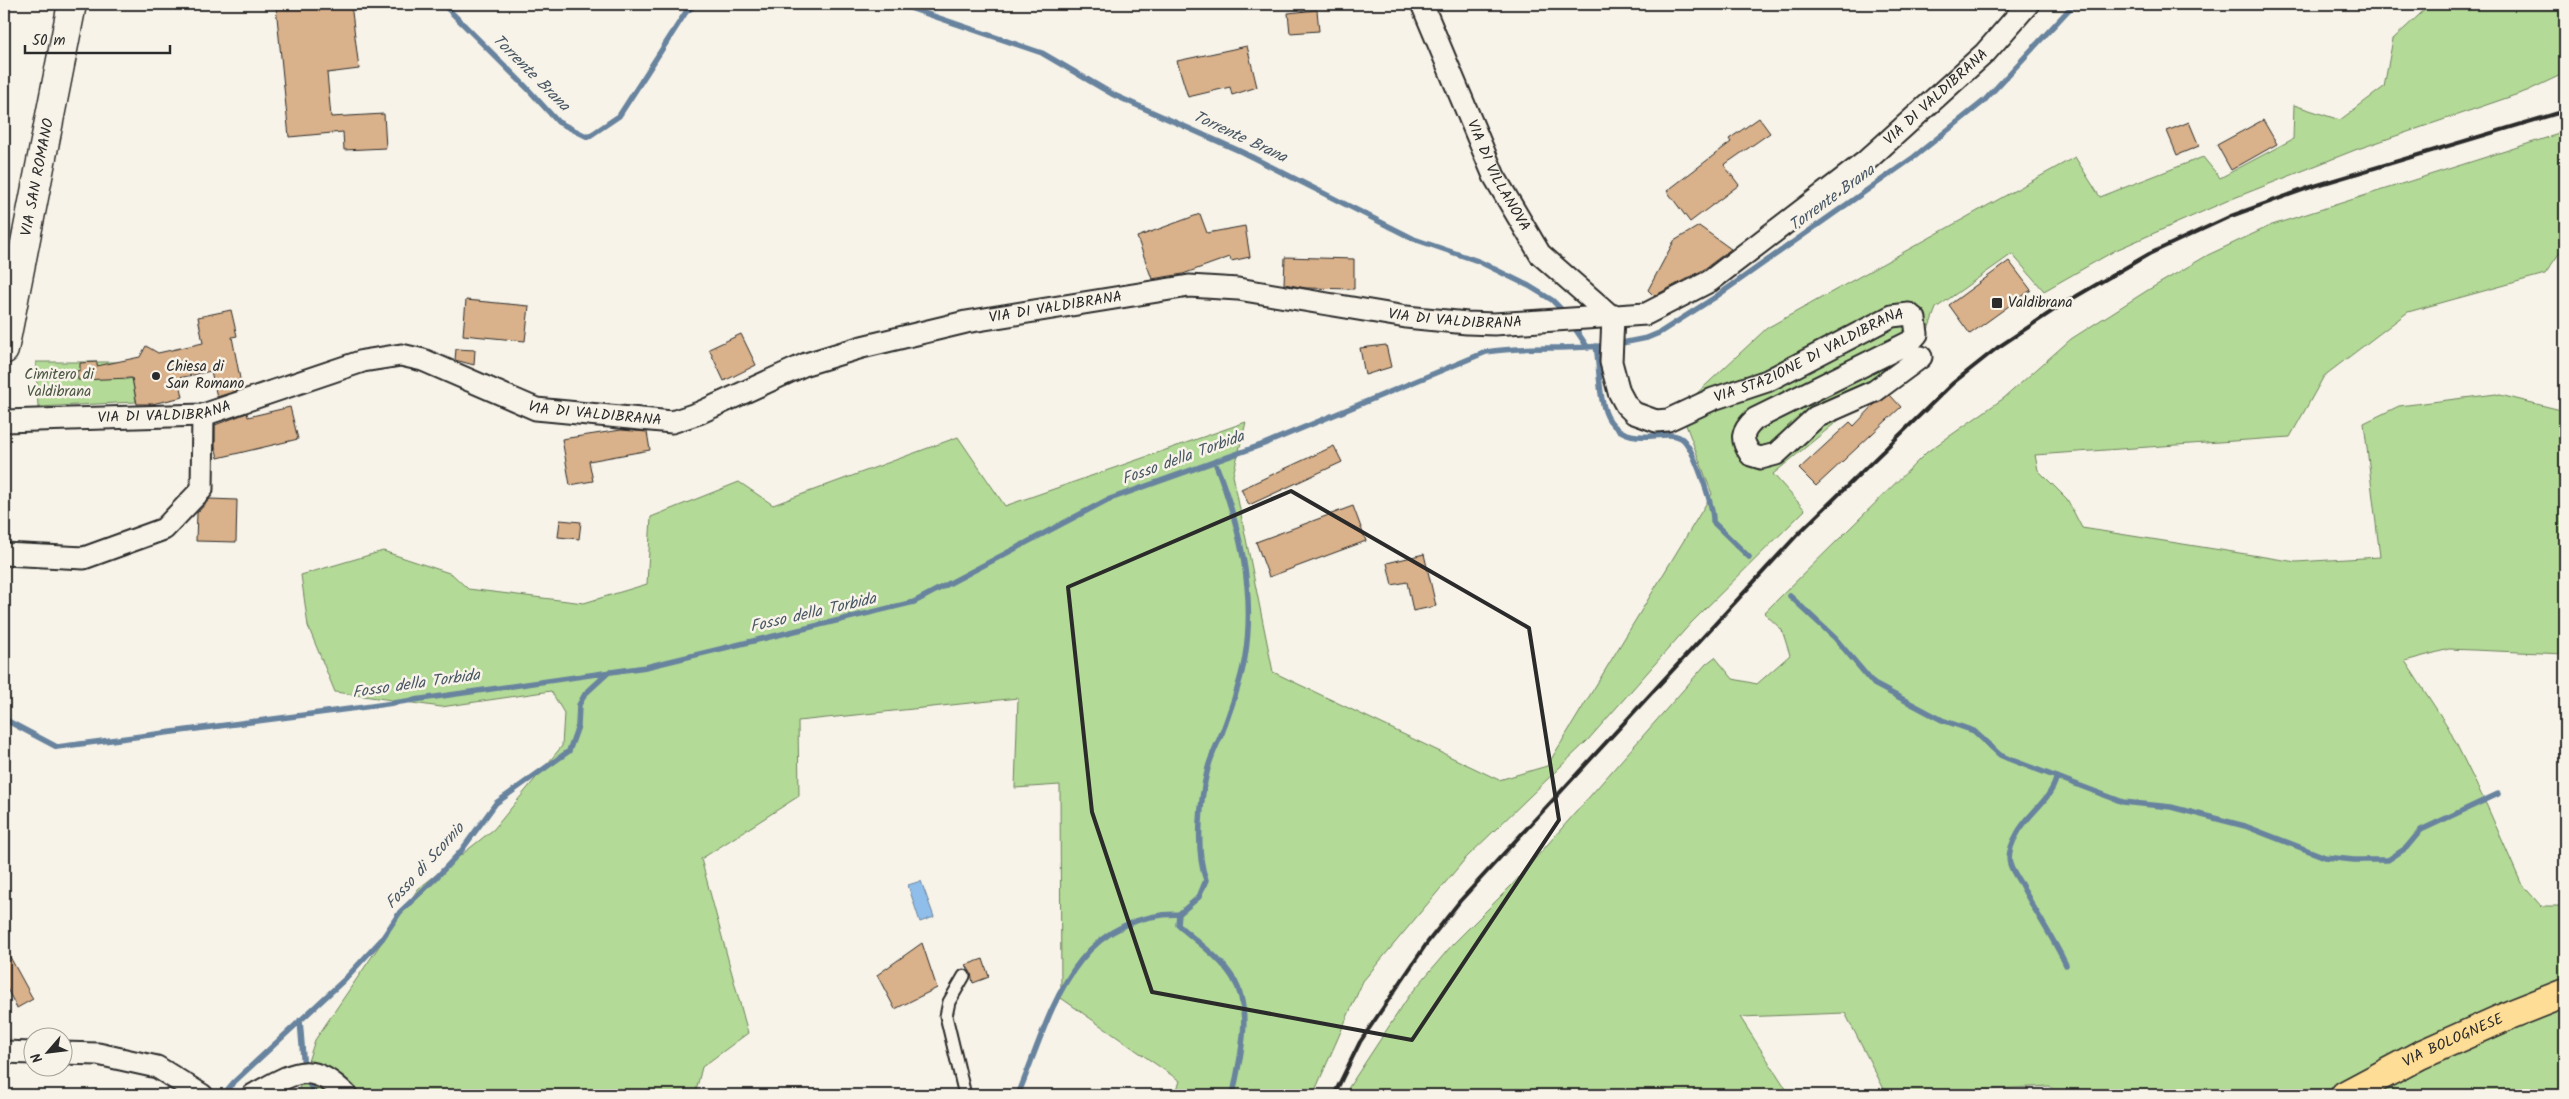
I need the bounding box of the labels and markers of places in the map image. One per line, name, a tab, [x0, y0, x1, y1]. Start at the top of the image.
place label: Valdibrana	[2008, 291, 2073, 315]
marker: Valdibrana	[1990, 296, 2004, 310]
place label: Chiesa di San Romano	[166, 355, 245, 396]
marker: Chiesa di San Romano	[150, 370, 162, 382]

